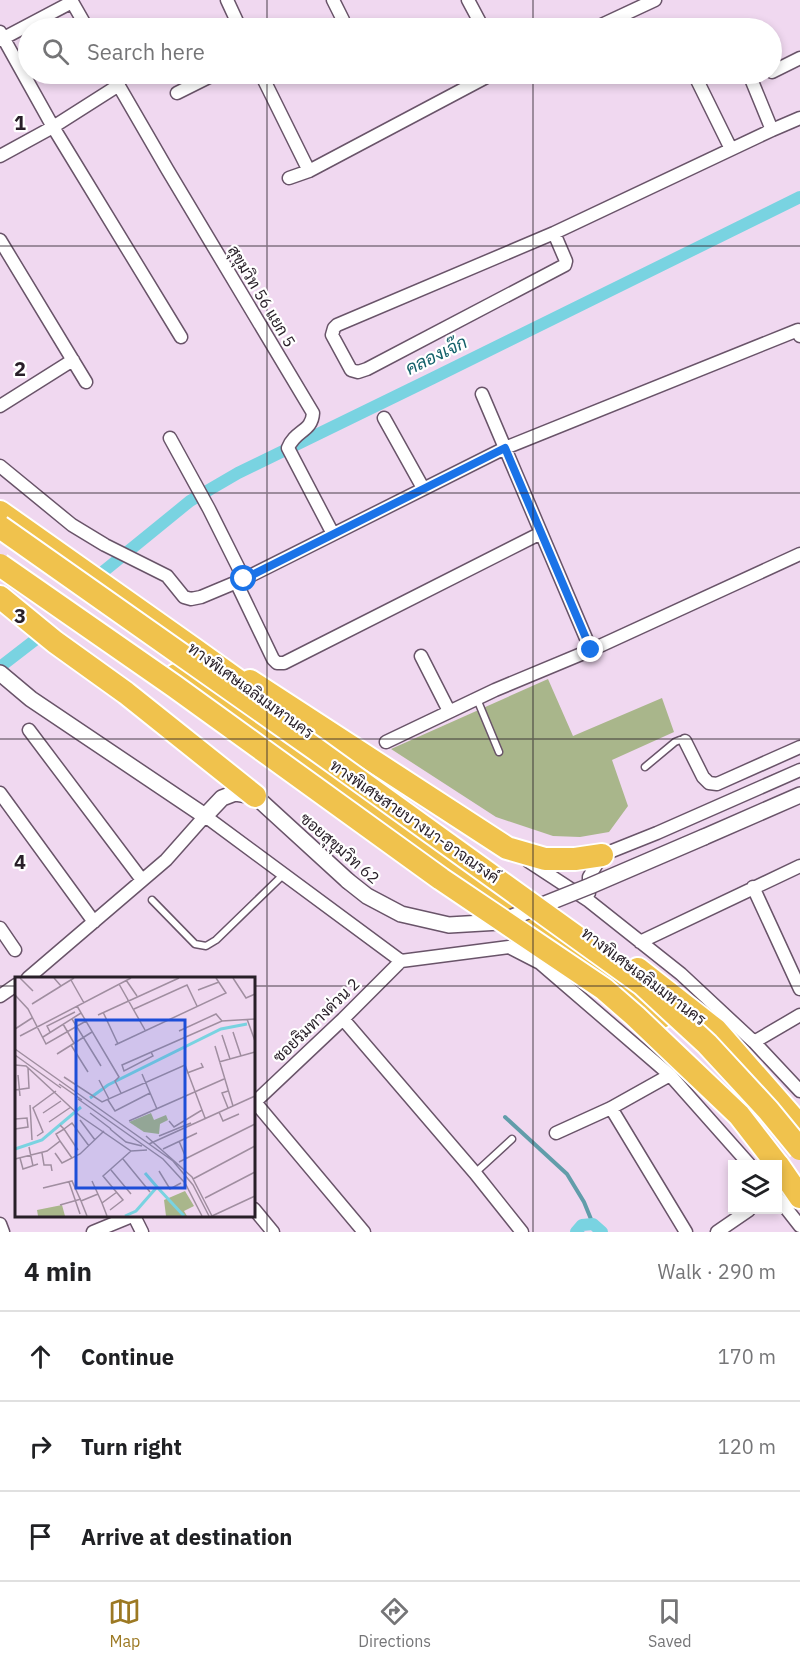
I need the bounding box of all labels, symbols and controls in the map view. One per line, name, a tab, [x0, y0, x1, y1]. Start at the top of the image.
search box	[18, 18, 782, 84]
icon: search	[39, 35, 72, 68]
text: Search here	[87, 37, 205, 66]
text: 1	[14, 109, 26, 136]
street label: สุขุมวิท 56 แยก 5	[222, 242, 300, 352]
water label: คลองเจ๊ก	[401, 330, 471, 380]
text: 2	[14, 355, 26, 382]
route start	[230, 565, 256, 591]
text: 3	[14, 602, 26, 629]
route end	[577, 636, 603, 662]
street label: ทางพิเศษเฉลิมมหานคร	[184, 638, 318, 743]
street label: ทางพิเศษสายบางนา-อาจณรงค์	[326, 753, 505, 887]
street label: ซอยสุขุมวิท 62	[295, 808, 384, 889]
text: 4	[14, 848, 26, 875]
street label: ทางพิเศษเฉลิมมหานคร	[578, 923, 711, 1030]
street label: ซอยริมทางด่วน 2	[269, 974, 363, 1066]
inset map	[15, 977, 255, 1217]
map controls	[728, 1160, 782, 1214]
button: layers	[728, 1160, 782, 1214]
text: 4 min	[24, 1254, 92, 1288]
text: Walk · 290 m	[658, 1258, 776, 1285]
icon: ahead	[24, 1340, 57, 1373]
text: Continue	[81, 1342, 174, 1371]
text: 170 m	[718, 1343, 776, 1370]
icon: right	[24, 1430, 57, 1463]
text: Turn right	[81, 1432, 182, 1461]
text: 120 m	[718, 1433, 776, 1460]
icon: arrive	[24, 1520, 57, 1553]
text: Arrive at destination	[81, 1522, 292, 1551]
tab: Map	[108, 1595, 141, 1651]
tab: Directions	[358, 1595, 431, 1651]
tab: Saved	[648, 1595, 692, 1651]

